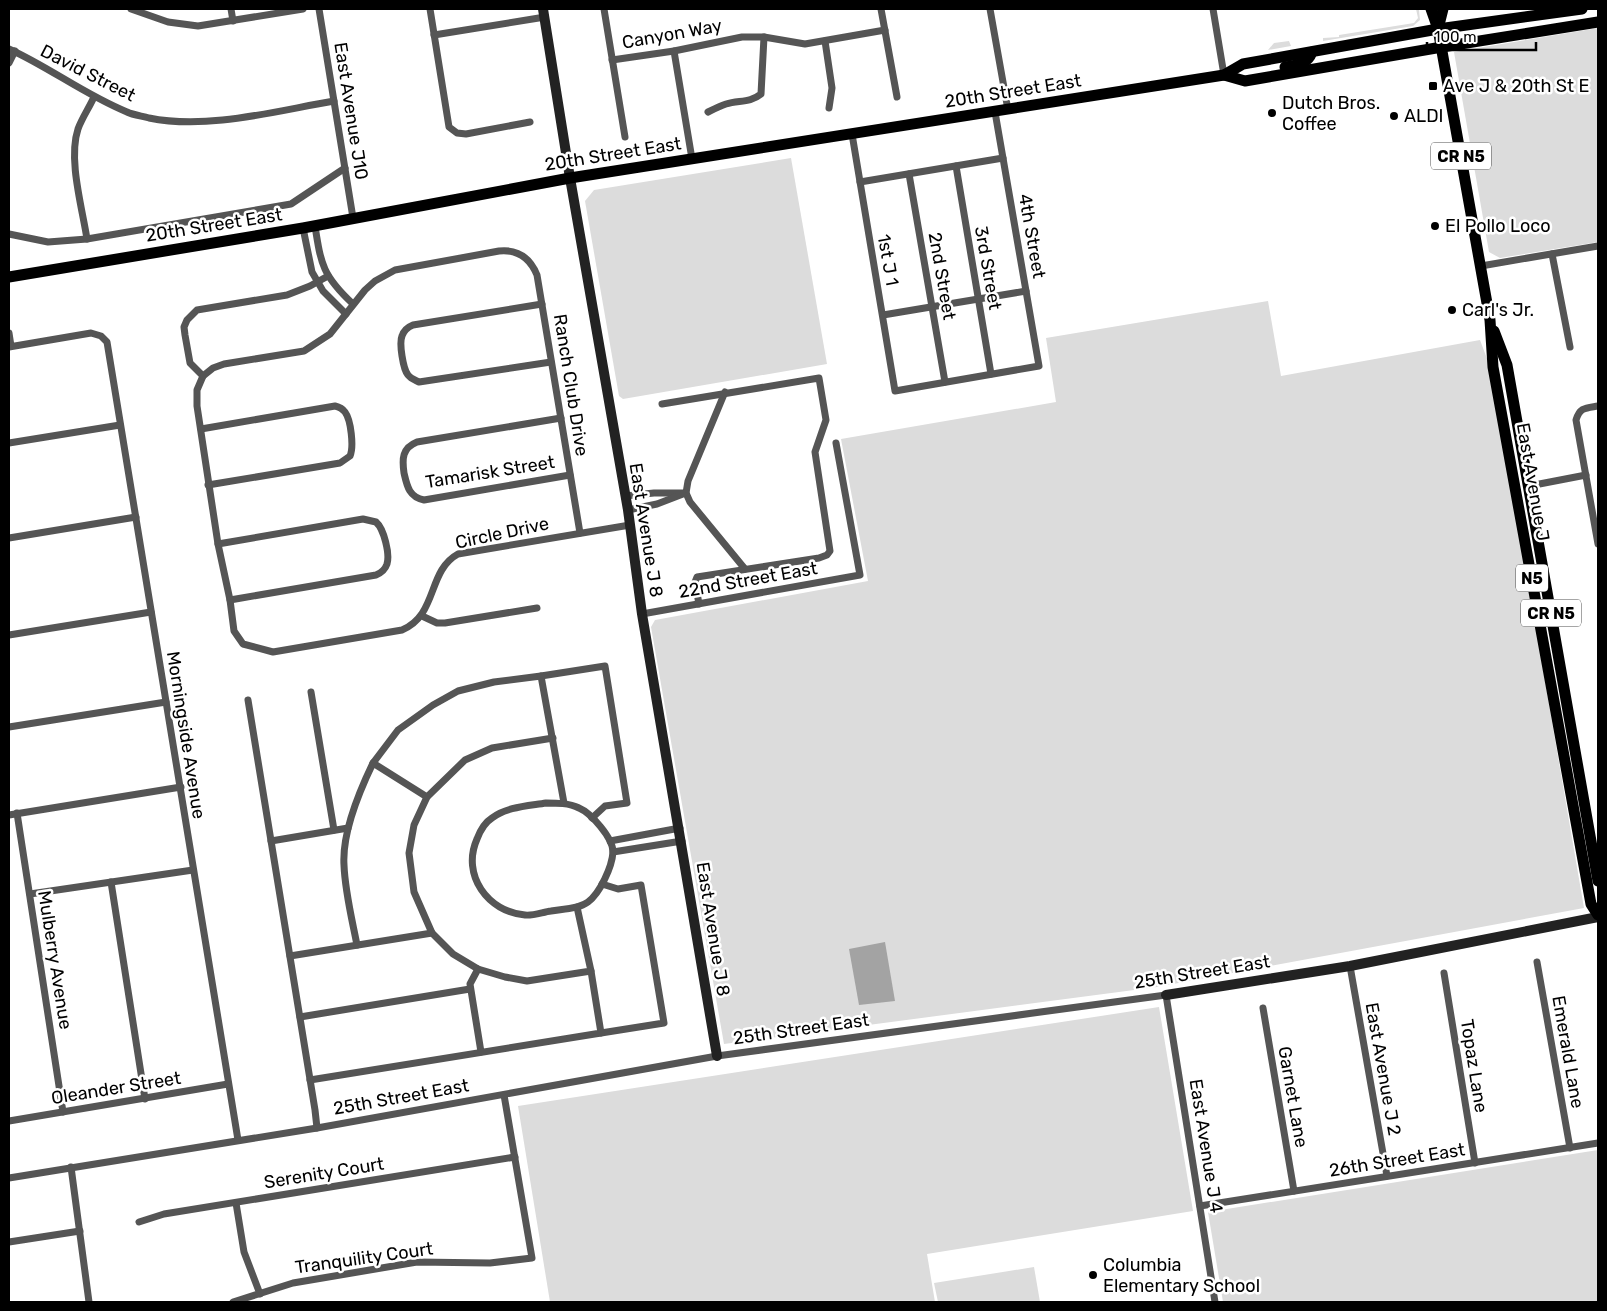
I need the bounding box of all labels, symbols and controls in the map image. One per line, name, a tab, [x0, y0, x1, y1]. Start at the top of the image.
street label: Canyon Way	[620, 14, 724, 54]
scale bar	[1427, 20, 1536, 52]
text: 100 m	[1434, 28, 1476, 46]
street label: David Street	[37, 40, 139, 106]
street label: East Avenue J10	[329, 41, 373, 181]
street label: 20th Street East	[943, 69, 1083, 113]
place label: Ave J & 20th St E	[1443, 75, 1589, 97]
marker: Ave J & 20th St E	[1427, 80, 1439, 92]
place label: Dutch Bros. Coffee	[1282, 92, 1380, 135]
place label: ALDI	[1404, 105, 1444, 127]
marker: Dutch Bros. Coffee	[1266, 107, 1278, 119]
marker: ALDI	[1388, 110, 1400, 122]
street label: 20th Street East	[543, 132, 683, 176]
road number: CR N5	[1431, 142, 1491, 170]
street label: 4th Street	[1014, 192, 1050, 280]
street label: 20th Street East	[144, 203, 284, 247]
place label: El Pollo Loco	[1445, 215, 1551, 237]
marker: El Pollo Loco	[1429, 220, 1441, 232]
street label: 3rd Street	[970, 224, 1006, 312]
street label: 2nd Street	[923, 230, 961, 322]
street label: 1st J 1	[873, 233, 903, 287]
place label: Carl's Jr.	[1462, 299, 1534, 321]
marker: Carl's Jr.	[1446, 304, 1458, 316]
street label: Ranch Club Drive	[549, 312, 593, 458]
street label: East Avenue J	[1512, 421, 1554, 543]
street label: Tamarisk Street	[424, 451, 556, 493]
street label: East Avenue J 8	[625, 461, 667, 599]
street label: Circle Drive	[453, 512, 551, 554]
street label: 22nd Street East	[677, 557, 819, 603]
road number: N5	[1516, 564, 1548, 592]
road number: CR N5	[1521, 600, 1581, 626]
street label: Morningside Avenue	[162, 649, 210, 821]
street label: East Avenue J 8	[692, 860, 734, 998]
street label: Mulberry Avenue	[33, 889, 77, 1031]
street label: 25th Street East	[1133, 950, 1271, 994]
street label: Emerald Lane	[1547, 994, 1589, 1110]
street label: East Avenue J 2	[1360, 1001, 1406, 1137]
street label: 25th Street East	[732, 1009, 870, 1049]
street label: Topaz Lane	[1456, 1018, 1492, 1114]
street label: Garnet Lane	[1273, 1045, 1313, 1149]
street label: Oleander Street	[50, 1067, 182, 1109]
street label: 25th Street East	[332, 1074, 470, 1120]
street label: East Avenue J 4	[1185, 1077, 1227, 1215]
street label: 26th Street East	[1327, 1138, 1467, 1182]
street label: Serenity Court	[262, 1153, 386, 1193]
street label: Tranquility Court	[294, 1237, 434, 1279]
place label: Columbia Elementary School	[1103, 1254, 1260, 1297]
marker: Columbia Elementary School	[1087, 1269, 1099, 1281]

